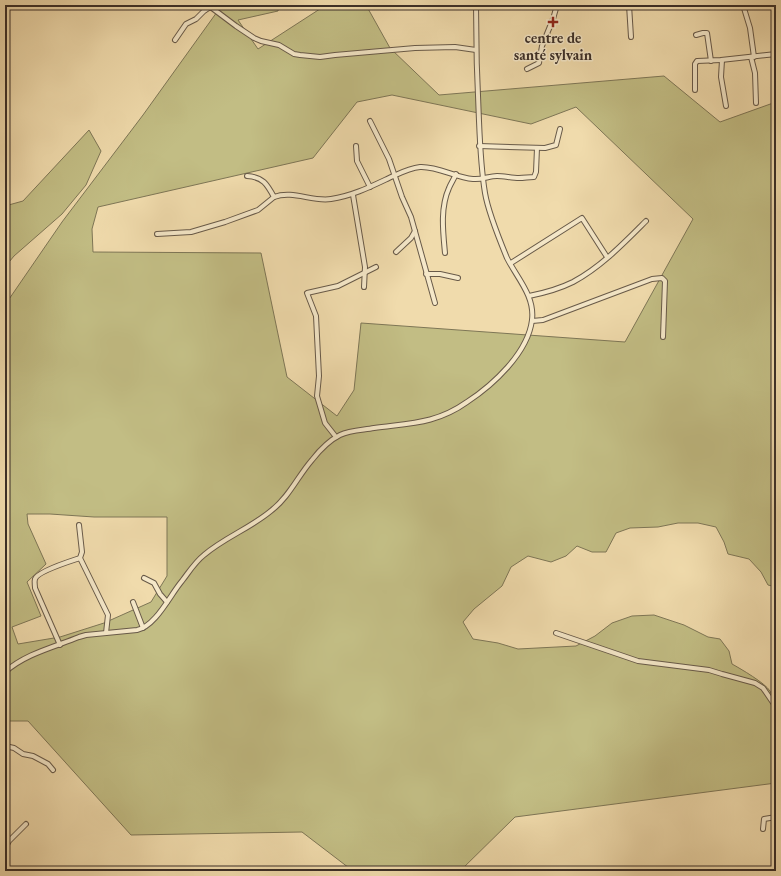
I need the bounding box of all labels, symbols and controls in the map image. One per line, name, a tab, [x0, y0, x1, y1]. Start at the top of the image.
marker: centre de santé sylvain	[547, 16, 559, 28]
place label: centre de santé sylvain	[514, 28, 593, 64]

